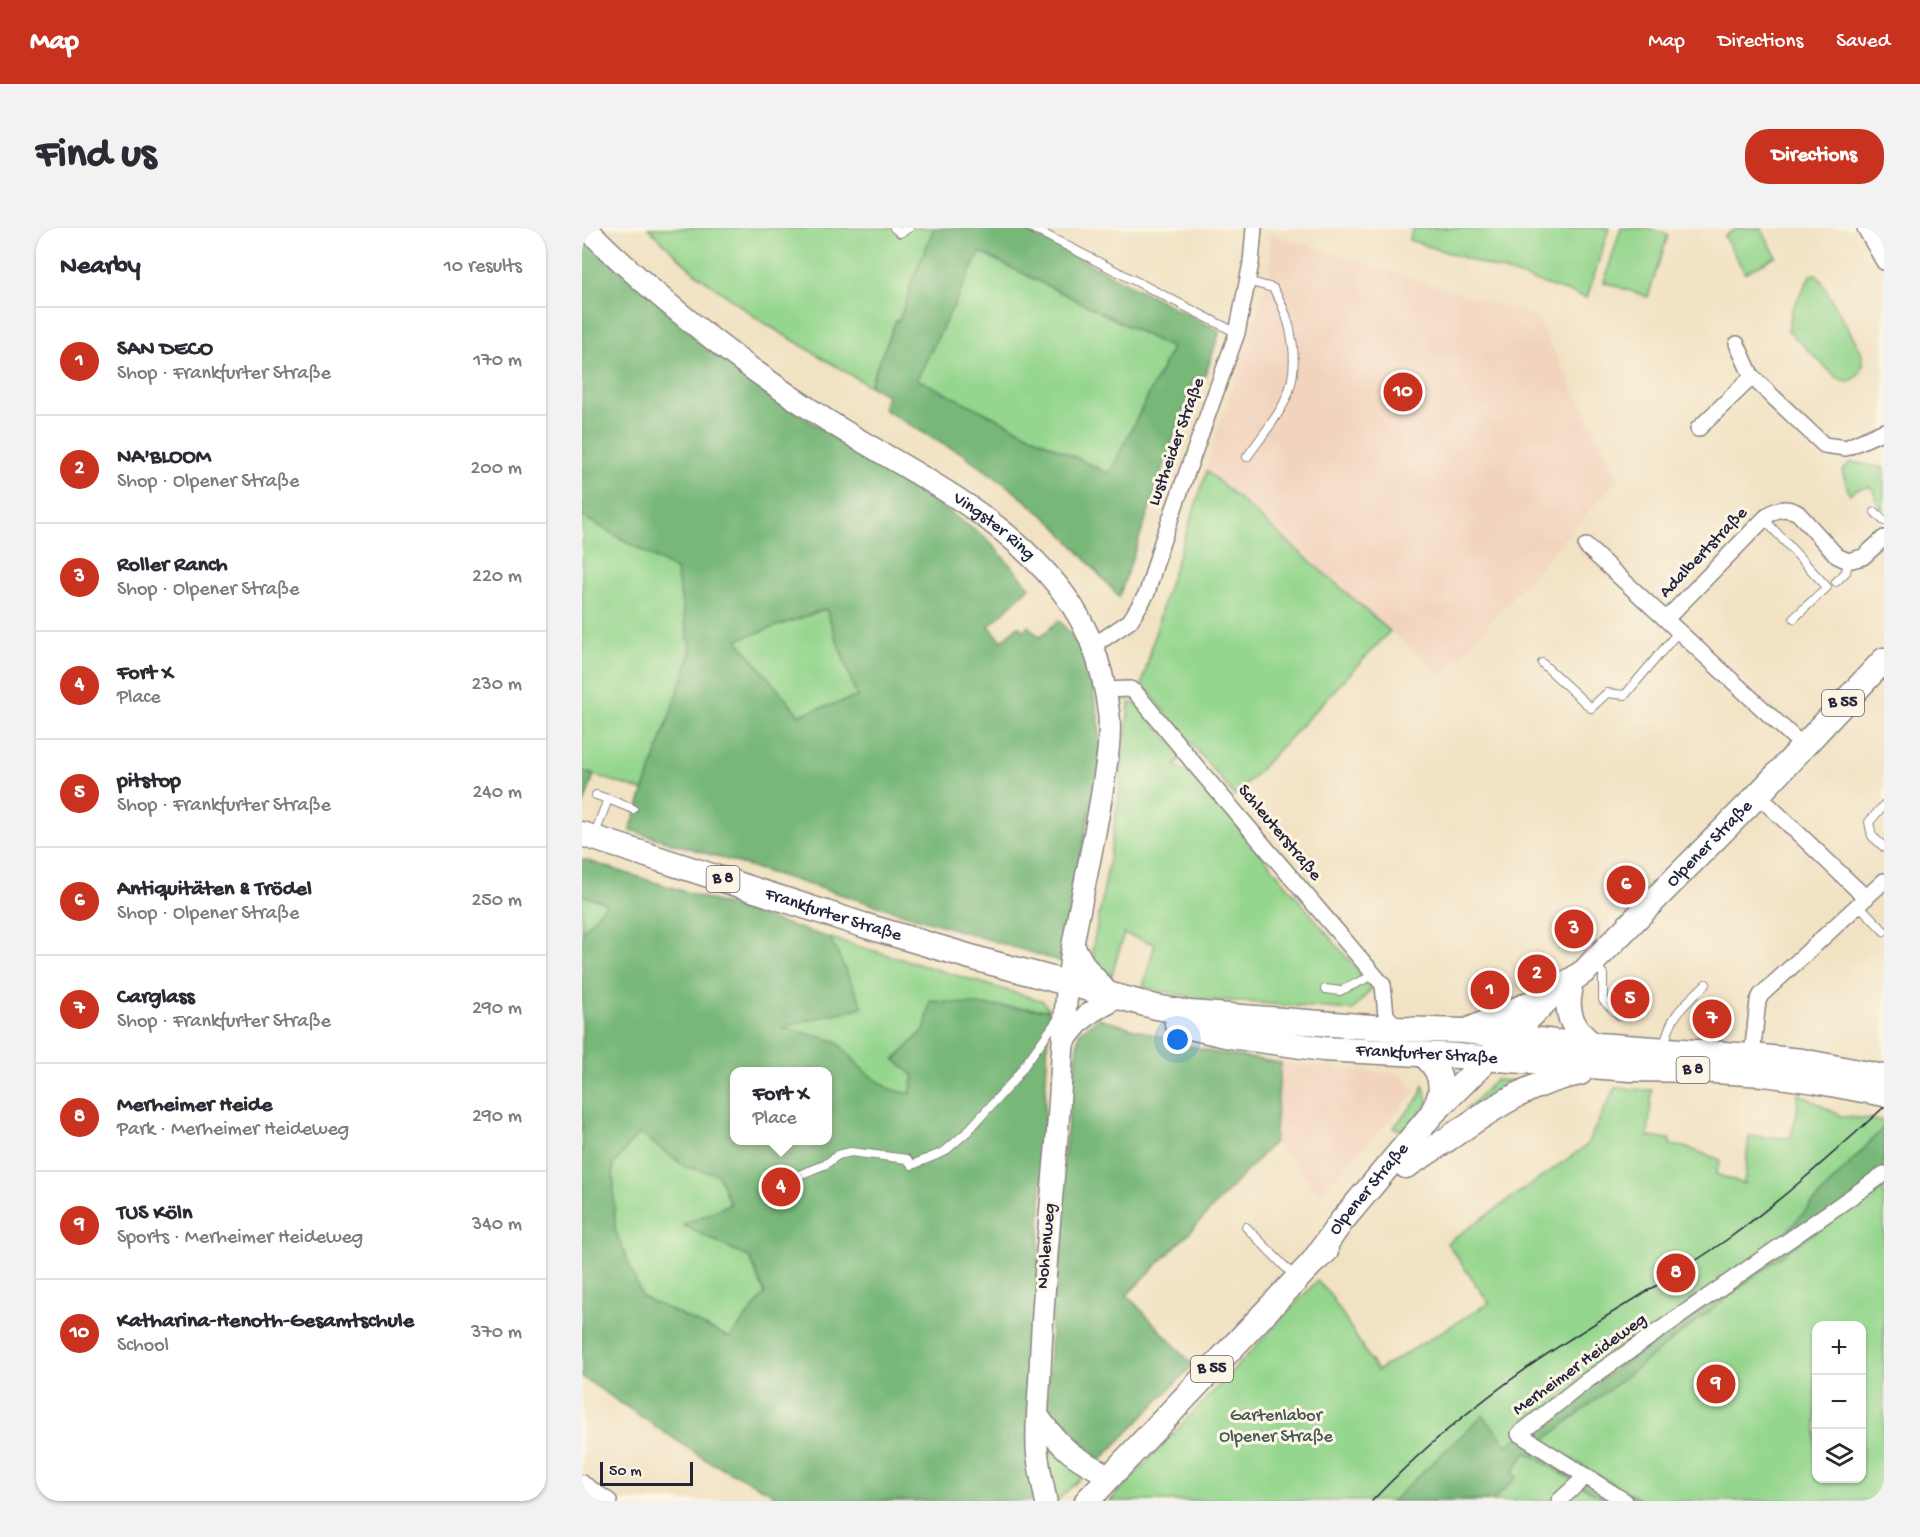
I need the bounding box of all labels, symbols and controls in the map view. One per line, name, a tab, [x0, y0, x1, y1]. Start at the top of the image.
text: Map	[30, 26, 79, 59]
text: Map	[1648, 30, 1685, 55]
text: Directions	[1718, 30, 1803, 55]
text: Saved	[1836, 30, 1890, 55]
button: Directions	[1745, 129, 1884, 184]
text: Find us	[36, 132, 156, 181]
text: Nearby	[60, 252, 141, 283]
text: 10 results	[444, 256, 522, 279]
text: SAN DECO	[117, 337, 213, 363]
text: 1	[75, 350, 84, 373]
text: 170 m	[473, 350, 522, 373]
text: Shop · Frankfurter Straße	[117, 363, 331, 386]
pin: 10	[1384, 370, 1422, 414]
street label: Lustheider Straße	[1144, 374, 1210, 509]
text: NA'BLOOM	[117, 445, 211, 471]
text: 2	[75, 458, 84, 481]
text: 200 m	[471, 458, 522, 481]
text: Shop · Olpener Straße	[117, 471, 299, 494]
street label: Vingster Ring	[948, 487, 1039, 565]
street label: Adalbertstraße	[1655, 503, 1753, 603]
text: Roller Ranch	[117, 553, 227, 579]
text: 3	[74, 566, 85, 589]
text: 220 m	[472, 566, 522, 589]
text: Shop · Olpener Straße	[117, 579, 299, 602]
text: Fort X	[117, 661, 173, 687]
text: 4	[75, 674, 84, 697]
text: 230 m	[472, 674, 522, 697]
text: Place	[117, 687, 161, 710]
road number: B 55	[1822, 690, 1864, 716]
text: pitstop	[117, 769, 181, 795]
street label: Schleuterstraße	[1233, 781, 1326, 886]
text: 5	[74, 782, 85, 805]
text: 240 m	[472, 782, 522, 805]
text: Shop · Frankfurter Straße	[117, 795, 331, 818]
street label: Olpener Straße	[1662, 796, 1758, 892]
pin: 6	[1606, 862, 1646, 908]
road number: B 8	[706, 866, 740, 892]
text: Antiquitäten & Trödel	[117, 877, 312, 903]
street label: Frankfurter Straße	[761, 883, 905, 947]
text: 6	[74, 890, 85, 913]
text: 250 m	[471, 890, 522, 913]
text: Shop · Olpener Straße	[117, 903, 299, 926]
pin: 3	[1554, 906, 1594, 952]
pin: 2	[1518, 952, 1556, 996]
pin: 1	[1470, 968, 1510, 1012]
pin: 5	[1610, 976, 1650, 1022]
text: Carglass	[117, 985, 195, 1011]
pin: 7	[1692, 996, 1732, 1042]
text: 7	[74, 998, 85, 1021]
text: 290 m	[472, 998, 522, 1021]
text: Shop · Frankfurter Straße	[117, 1011, 331, 1034]
your location	[1163, 1025, 1192, 1054]
street label: Frankfurter Straße	[1354, 1040, 1499, 1070]
road number: B 8	[1676, 1057, 1710, 1083]
popup	[730, 1067, 832, 1145]
text: Fort X	[753, 1082, 809, 1108]
text: Merheimer Heide	[117, 1093, 272, 1119]
text: 8	[74, 1106, 85, 1129]
text: 290 m	[472, 1106, 522, 1129]
text: Place	[753, 1108, 797, 1131]
text: Park · Merheimer Heideweg	[117, 1119, 349, 1142]
street label: Olpener Straße	[1325, 1138, 1414, 1239]
pin: 4	[762, 1164, 800, 1210]
text: TUS Köln	[117, 1201, 192, 1227]
street label: Nohlenweg	[1033, 1202, 1061, 1290]
text: 9	[74, 1214, 85, 1237]
text: 340 m	[472, 1214, 522, 1237]
text: Sports · Merheimer Heideweg	[117, 1227, 363, 1250]
pin: 8	[1656, 1250, 1696, 1296]
text: Katharina-Henoth-Gesamtschule	[117, 1309, 414, 1335]
street label: Merheimer Heideweg	[1509, 1309, 1651, 1421]
map controls	[1812, 1321, 1866, 1483]
button: +	[1812, 1321, 1866, 1375]
text: 10	[70, 1322, 89, 1345]
text: 370 m	[471, 1322, 522, 1345]
text: School	[117, 1335, 169, 1358]
road number: B 55	[1191, 1356, 1233, 1382]
pin: 9	[1696, 1362, 1736, 1406]
button: −	[1812, 1375, 1866, 1429]
park label: Gartenlabor Olpener Straße	[1219, 1406, 1334, 1448]
button: layers	[1812, 1429, 1866, 1483]
scale bar	[600, 1459, 693, 1486]
text: 50 m	[609, 1463, 642, 1482]

